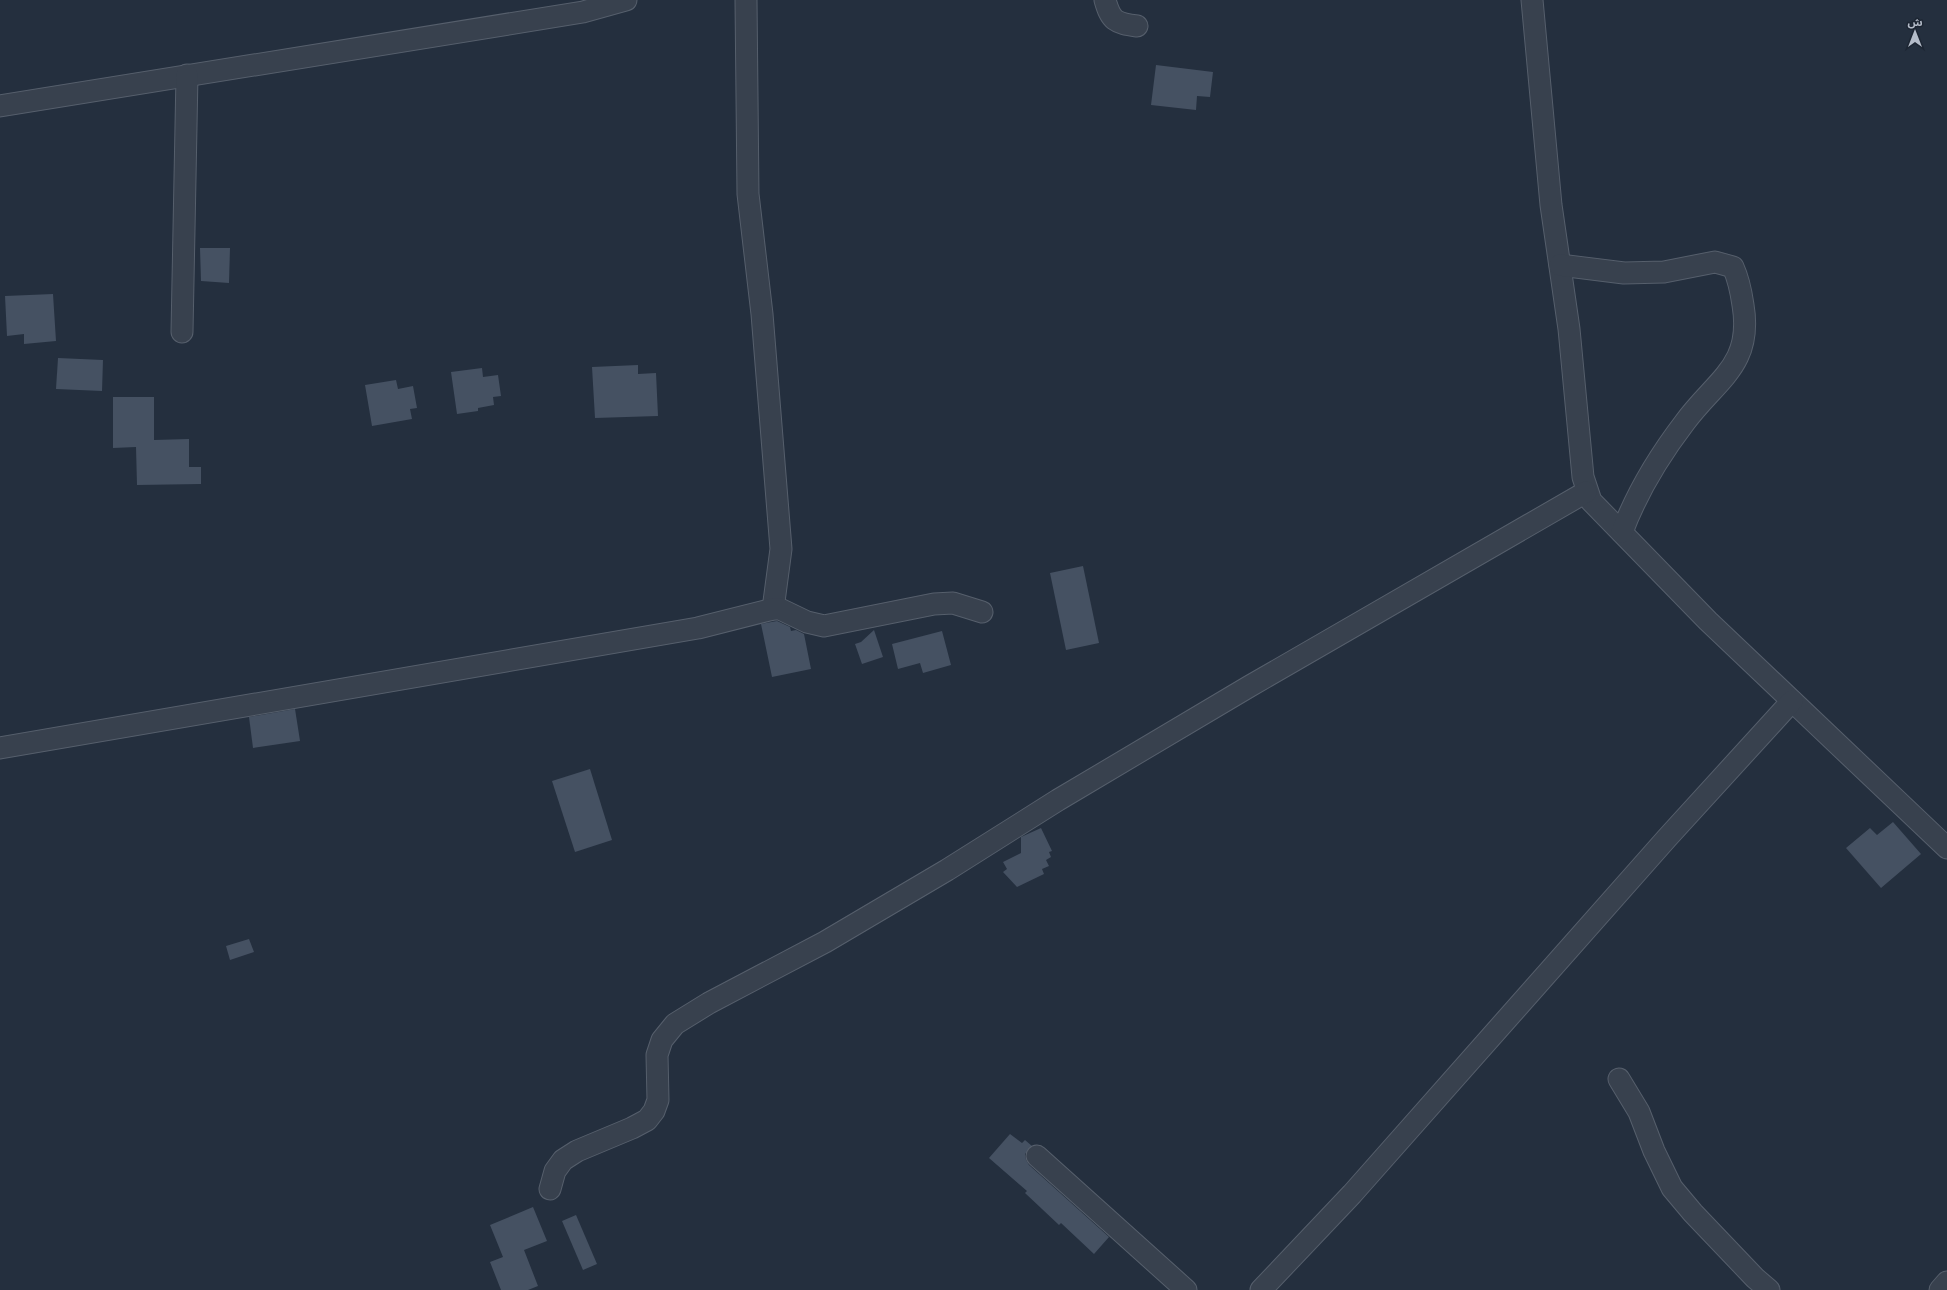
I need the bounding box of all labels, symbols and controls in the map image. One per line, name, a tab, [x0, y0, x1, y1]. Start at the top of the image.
north arrow	[1895, 12, 1935, 52]
text: ش	[1907, 15, 1923, 29]

